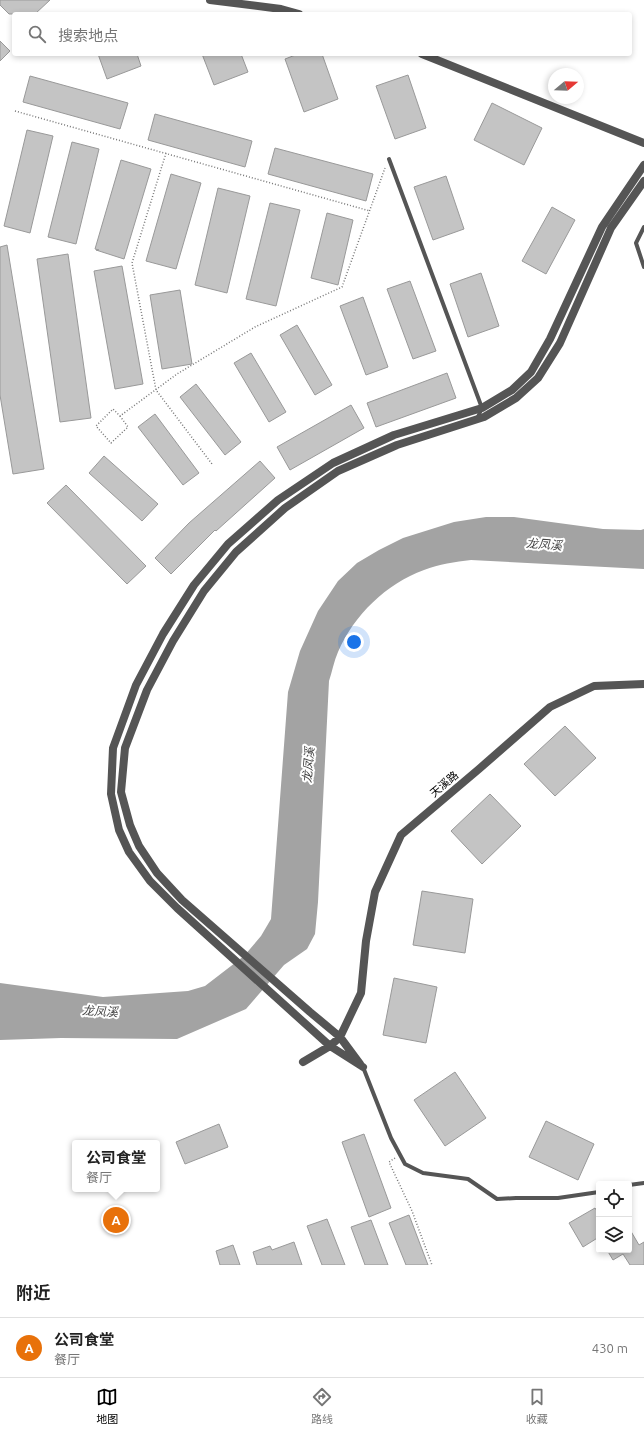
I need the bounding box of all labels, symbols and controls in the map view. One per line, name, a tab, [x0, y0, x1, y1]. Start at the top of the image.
search box	[12, 12, 632, 56]
icon: search	[26, 23, 48, 45]
text: 搜索地点	[58, 27, 118, 44]
north arrow	[548, 68, 584, 104]
water label: 龙凤溪	[526, 536, 564, 552]
your location	[344, 632, 364, 652]
water label: 龙凤溪	[300, 745, 316, 784]
street label: 天溪路	[428, 769, 460, 799]
water label: 龙凤溪	[82, 1004, 120, 1019]
popup	[72, 1140, 160, 1192]
text: 公司食堂	[86, 1149, 146, 1166]
text: 餐厅	[86, 1170, 112, 1184]
map controls	[596, 1181, 632, 1253]
button: locate	[596, 1181, 632, 1217]
pin: A	[103, 1205, 129, 1235]
button: layers	[596, 1217, 632, 1253]
text: 附近	[16, 1283, 50, 1302]
text: 公司食堂	[54, 1331, 114, 1348]
text: A	[24, 1341, 34, 1355]
text: 430 m	[592, 1341, 628, 1355]
text: 餐厅	[54, 1352, 80, 1366]
tab: 地图	[96, 1386, 118, 1426]
tab: 路线	[311, 1386, 333, 1426]
tab: 收藏	[526, 1386, 548, 1426]

